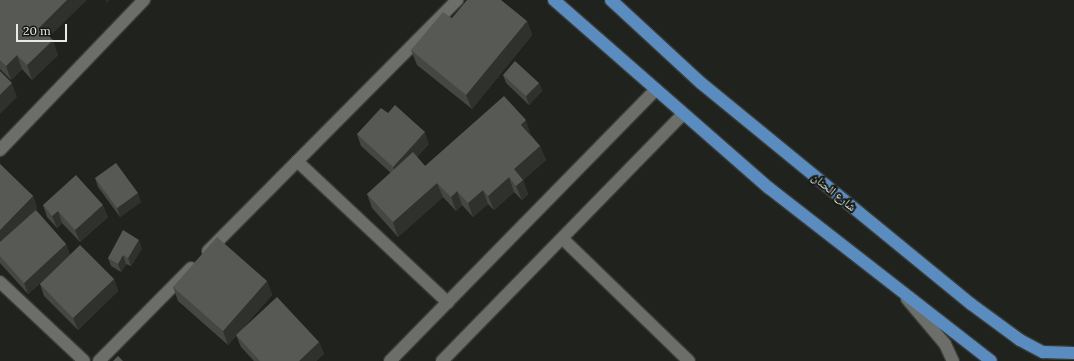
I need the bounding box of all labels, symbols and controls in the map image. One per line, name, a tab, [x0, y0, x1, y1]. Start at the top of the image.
scale bar	[18, 16, 69, 42]
text: 20 m	[23, 23, 51, 38]
street label: شارع الحنان	[809, 170, 859, 214]

